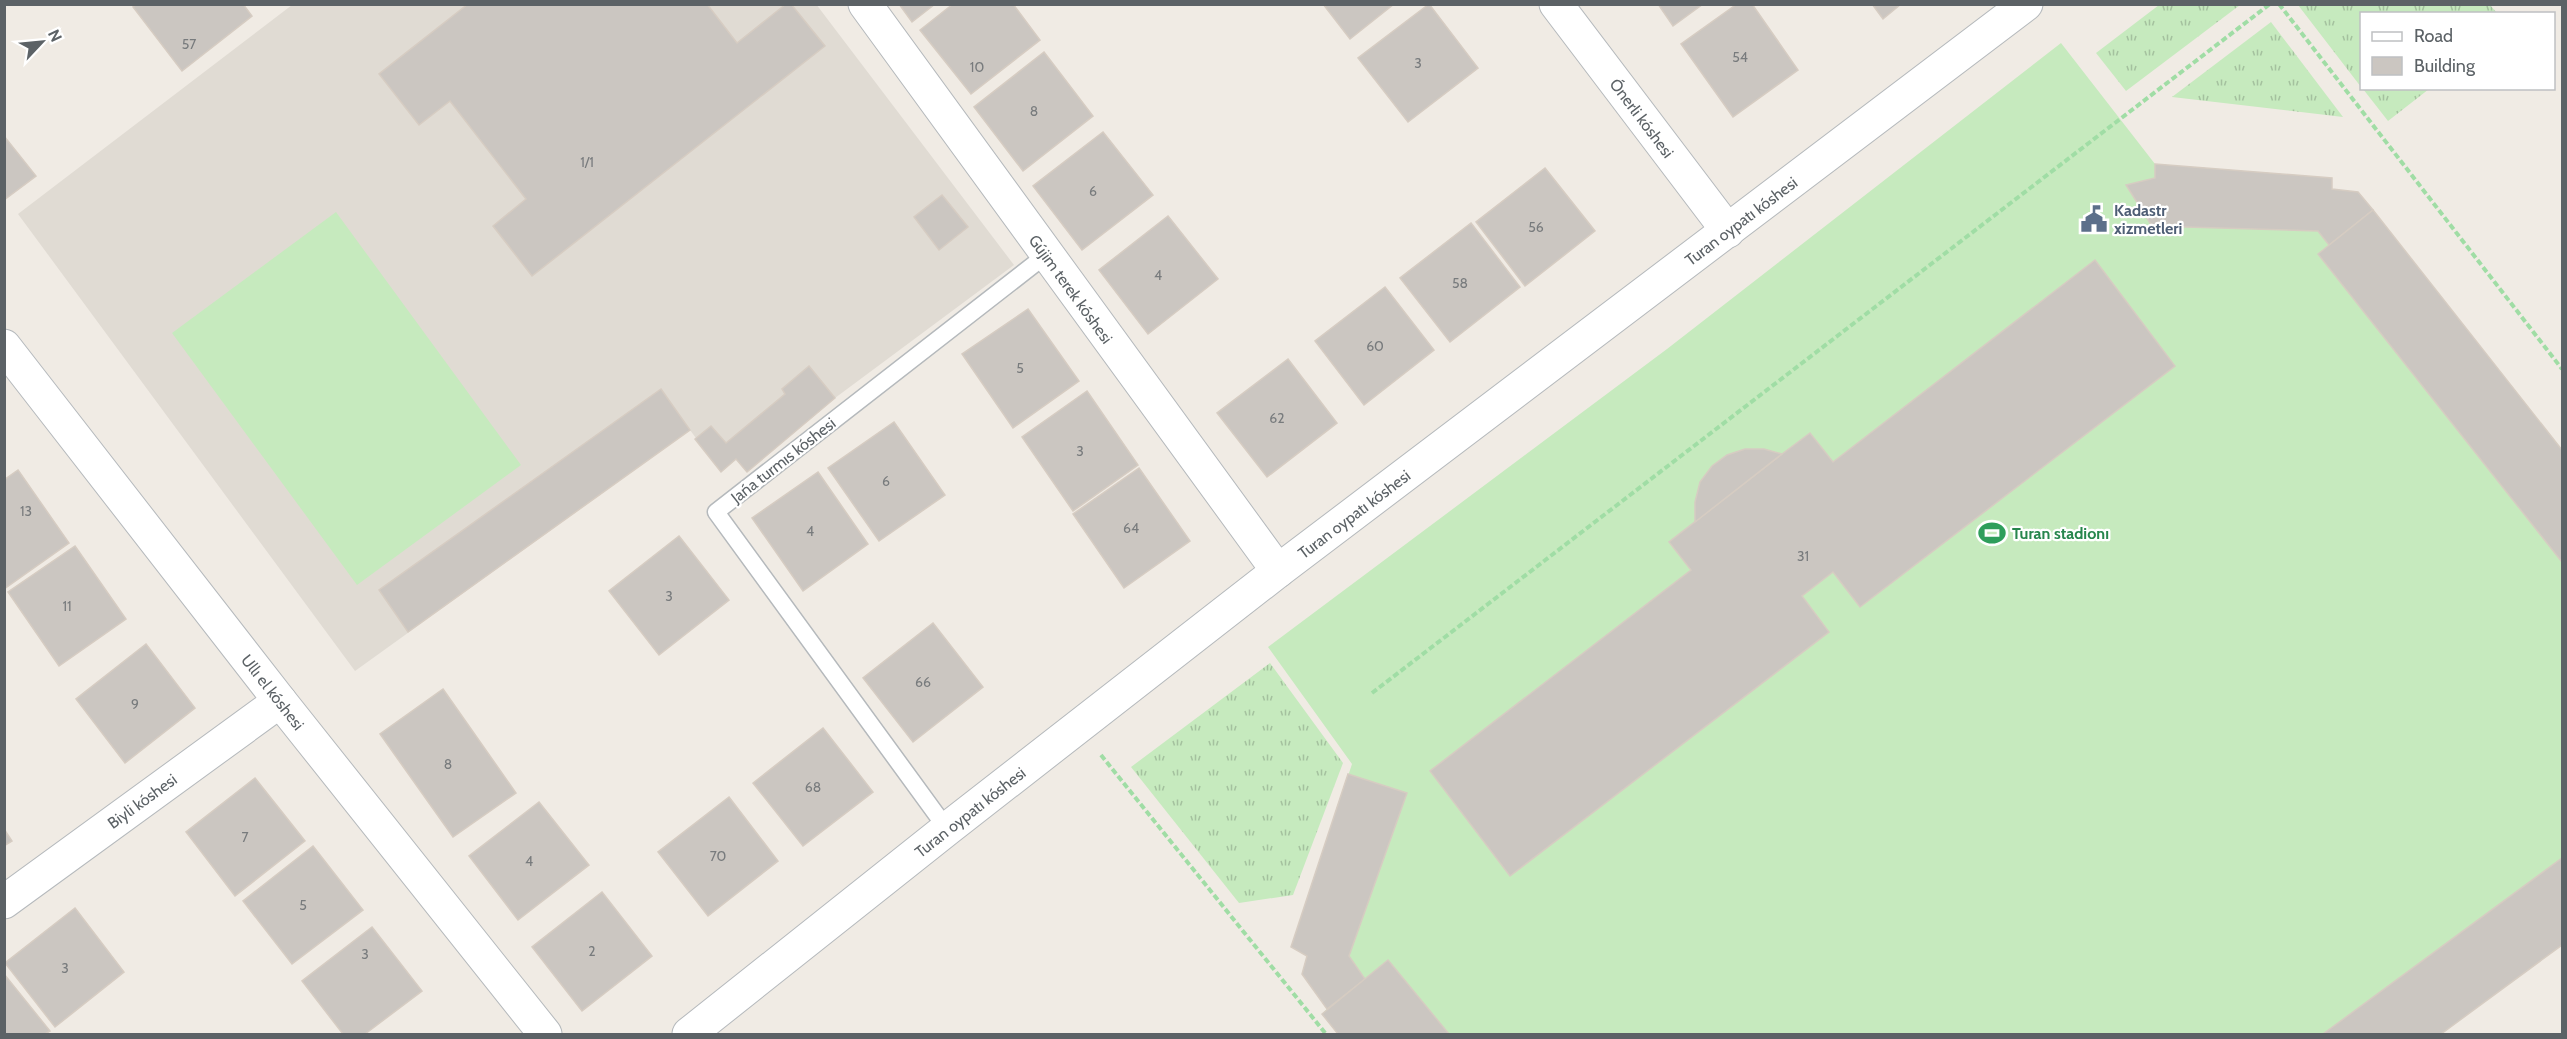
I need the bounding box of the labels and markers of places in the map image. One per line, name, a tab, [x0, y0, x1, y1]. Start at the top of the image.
place label: Kadastr xizmetleri	[2114, 201, 2182, 238]
public building icon: Kadastr xizmetleri	[2079, 204, 2109, 234]
sports icon: Turan stadionı	[1977, 518, 2007, 548]
place label: Turan stadionı	[2012, 524, 2109, 543]

